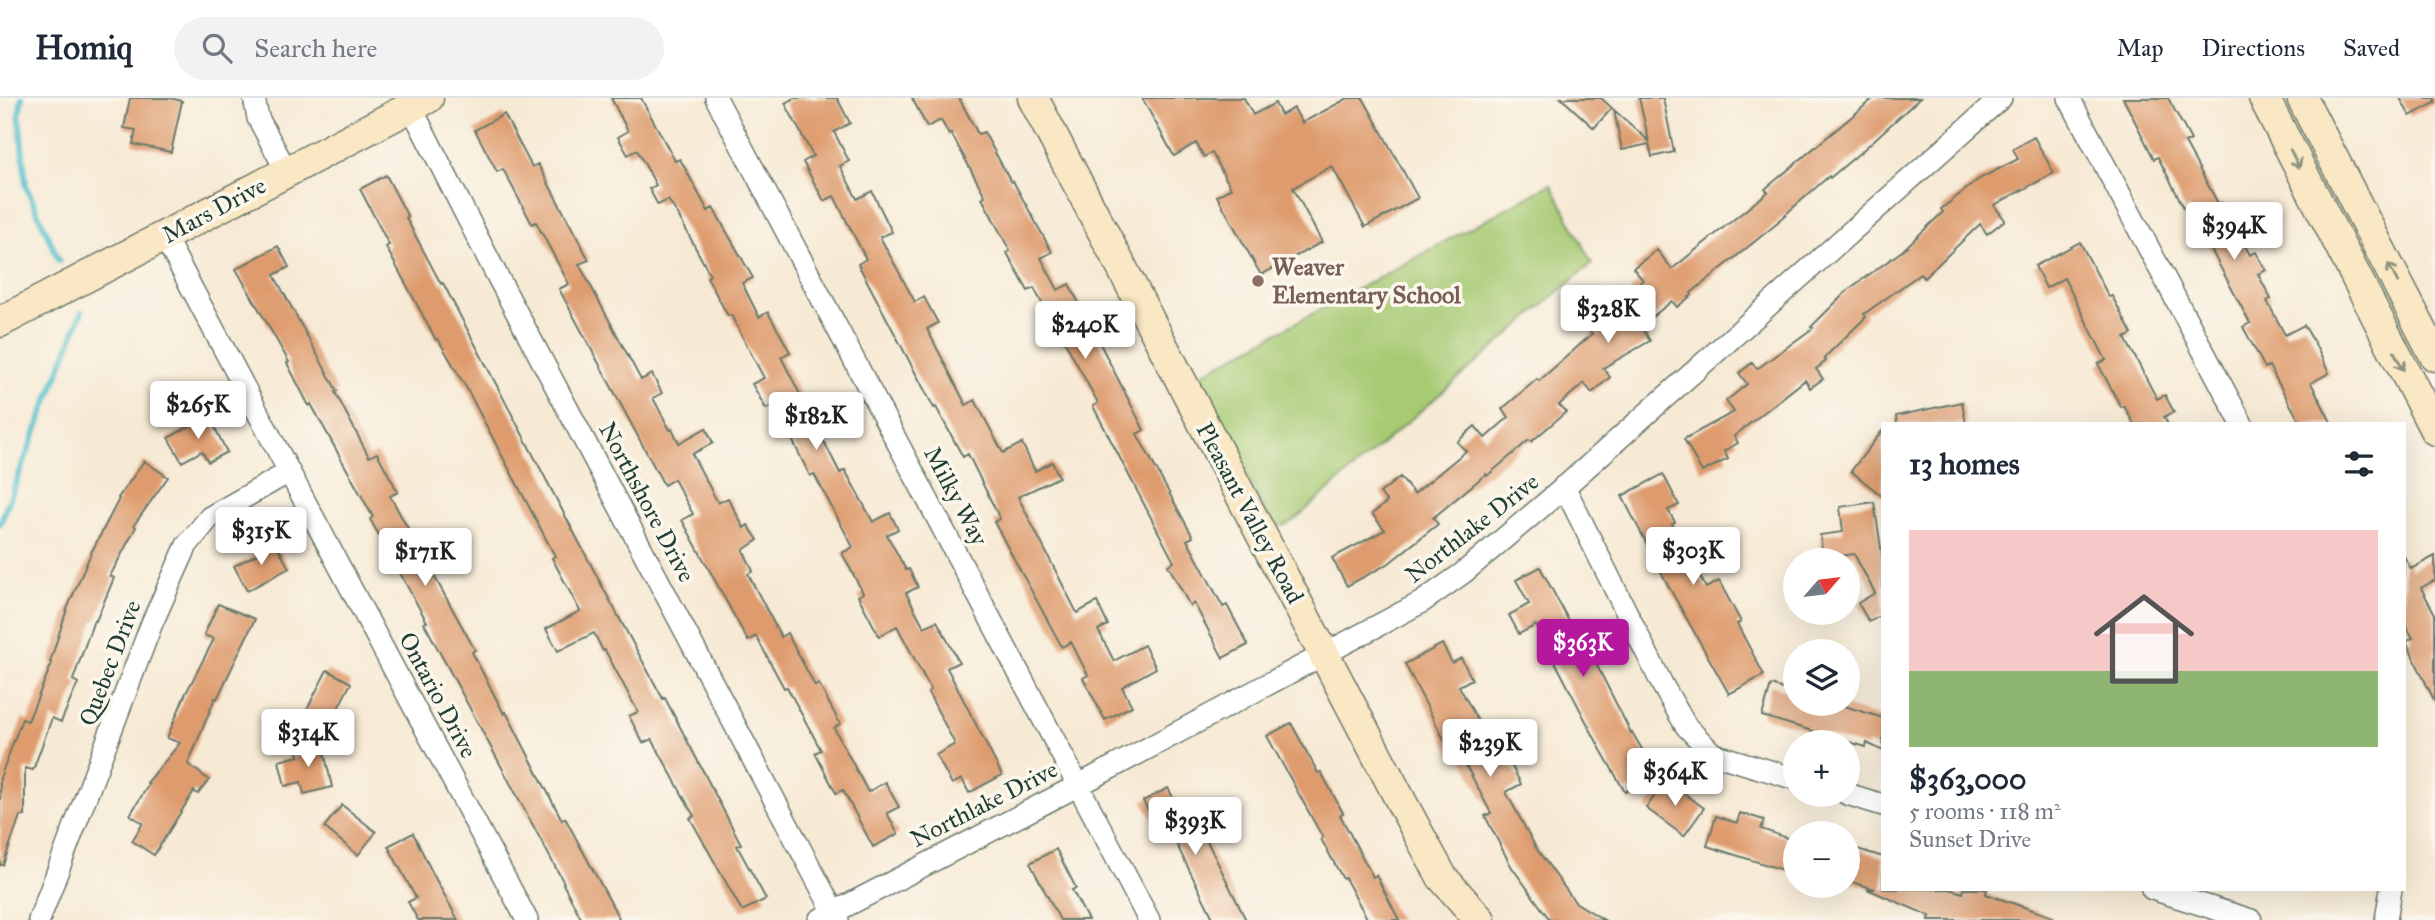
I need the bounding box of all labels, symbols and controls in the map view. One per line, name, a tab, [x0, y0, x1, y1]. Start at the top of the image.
search box	[174, 17, 664, 80]
text: Homiq	[35, 28, 132, 68]
icon: search	[198, 29, 236, 67]
text: Search here	[254, 32, 377, 64]
text: Map	[2117, 33, 2164, 63]
text: Directions	[2202, 33, 2305, 63]
text: Saved	[2343, 33, 2400, 63]
one-way arrow	[2289, 148, 2302, 169]
street label: Mars Drive	[157, 170, 271, 250]
pin: $394K	[2185, 202, 2283, 262]
text: $394K	[2202, 211, 2266, 239]
place label: Weaver Elementary School	[1272, 252, 1461, 310]
one-way arrow	[2385, 264, 2399, 284]
marker: Weaver Elementary School	[1250, 273, 1266, 289]
pin: $328K	[1559, 286, 1657, 345]
text: $328K	[1577, 294, 1639, 322]
pin: $240K	[1036, 302, 1134, 361]
text: $240K	[1051, 310, 1119, 338]
one-way arrow	[2393, 350, 2407, 371]
pin: $265K	[149, 382, 247, 441]
text: $265K	[166, 390, 230, 418]
pin: $182K	[767, 392, 865, 452]
text: $182K	[785, 401, 847, 429]
street label: Northshore Drive	[592, 417, 702, 587]
street label: Pleasant Valley Road	[1190, 417, 1310, 609]
street label: Milky Way	[917, 441, 995, 551]
icon: filters	[2340, 445, 2378, 483]
text: 13 homes	[1909, 446, 2020, 482]
street label: Northlake Drive	[1399, 467, 1545, 589]
pin: $315K	[212, 508, 310, 567]
text: $315K	[232, 516, 290, 544]
pin: $171K	[376, 528, 474, 588]
pin: $303K	[1644, 528, 1742, 587]
text: $303K	[1662, 536, 1724, 564]
text: $171K	[395, 537, 455, 565]
north arrow	[1783, 548, 1860, 625]
map controls	[1783, 548, 1860, 898]
icon: home	[2081, 576, 2207, 702]
street label: Quebec Drive	[72, 596, 148, 730]
pin: $363K	[1534, 620, 1632, 679]
street label: Ontario Drive	[392, 627, 484, 763]
text: $363K	[1553, 628, 1613, 656]
button: layers	[1783, 639, 1860, 716]
pin: $314K	[259, 710, 357, 769]
text: $314K	[277, 718, 339, 746]
pin: $239K	[1441, 720, 1539, 779]
text: $239K	[1458, 728, 1522, 756]
button: +	[1783, 730, 1860, 807]
pin: $364K	[1626, 748, 1724, 808]
street label: Northlake Drive	[905, 754, 1063, 854]
text: $364K	[1643, 757, 1707, 785]
text: $363,000	[1909, 761, 2027, 797]
text: 5 rooms · 118 m²	[1909, 797, 2061, 825]
pin: $393K	[1146, 798, 1244, 857]
text: $393K	[1165, 806, 1225, 834]
button: −	[1783, 821, 1860, 898]
text: Sunset Drive	[1909, 825, 2031, 853]

